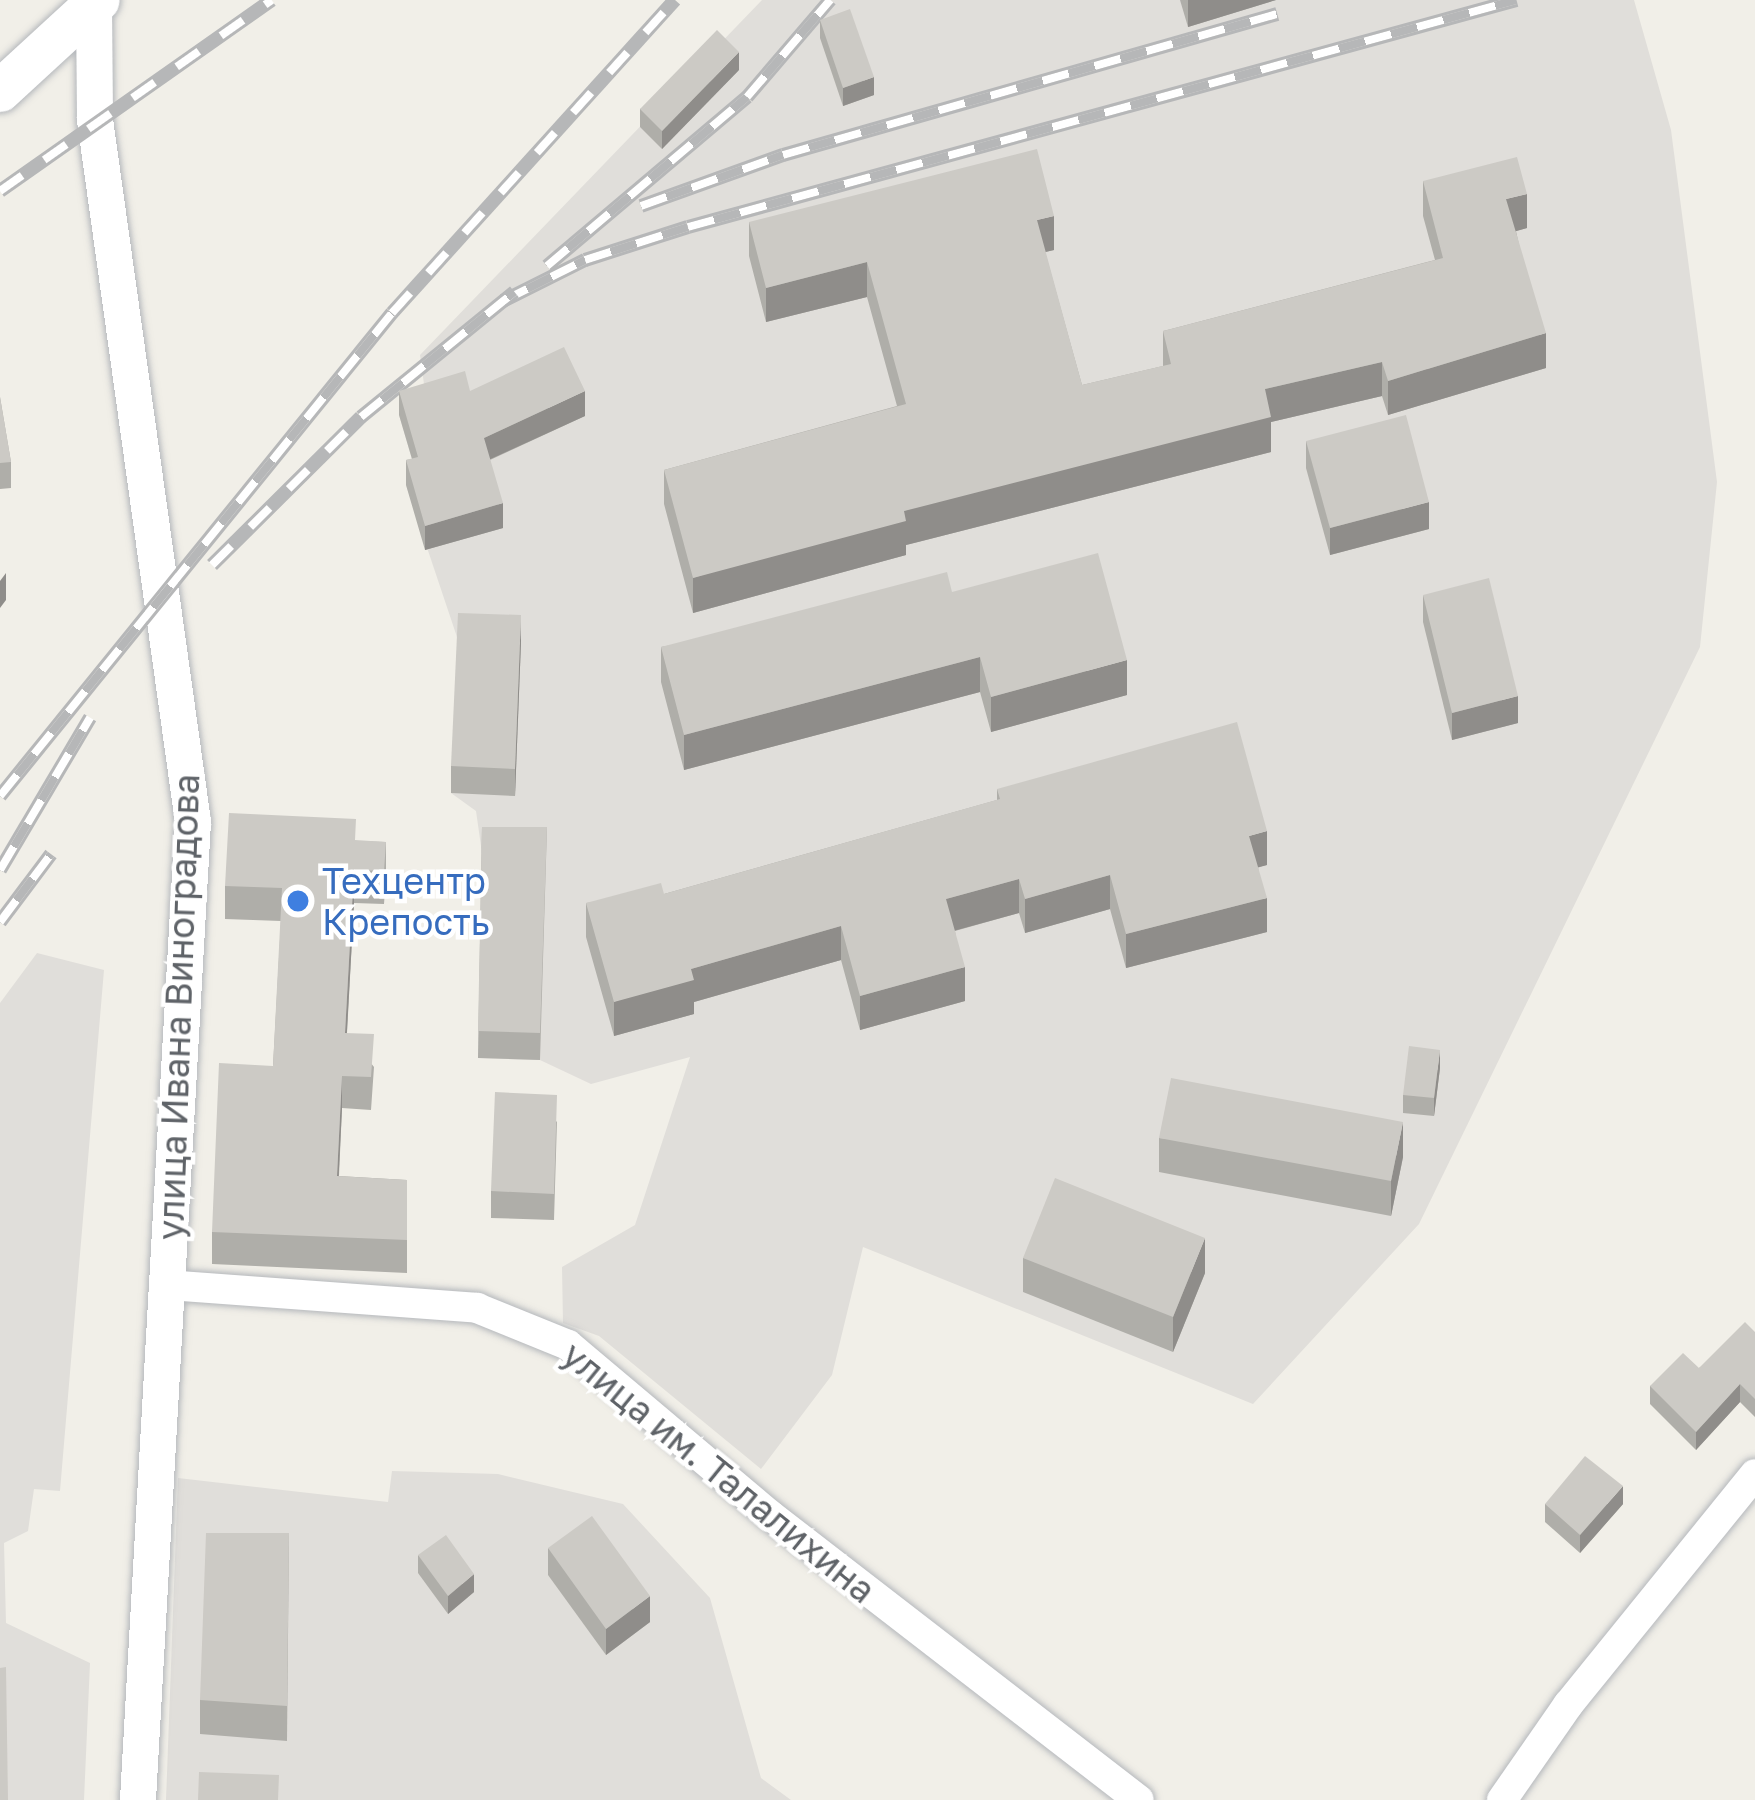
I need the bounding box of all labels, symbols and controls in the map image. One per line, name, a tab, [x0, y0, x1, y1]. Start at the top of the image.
street label: улица Ивана Виноградова	[148, 773, 208, 1241]
place label: Техцентр Крепость	[322, 858, 490, 943]
marker: Техцентр Крепость	[285, 888, 311, 914]
street label: улица им. Талалихина	[554, 1332, 884, 1612]

